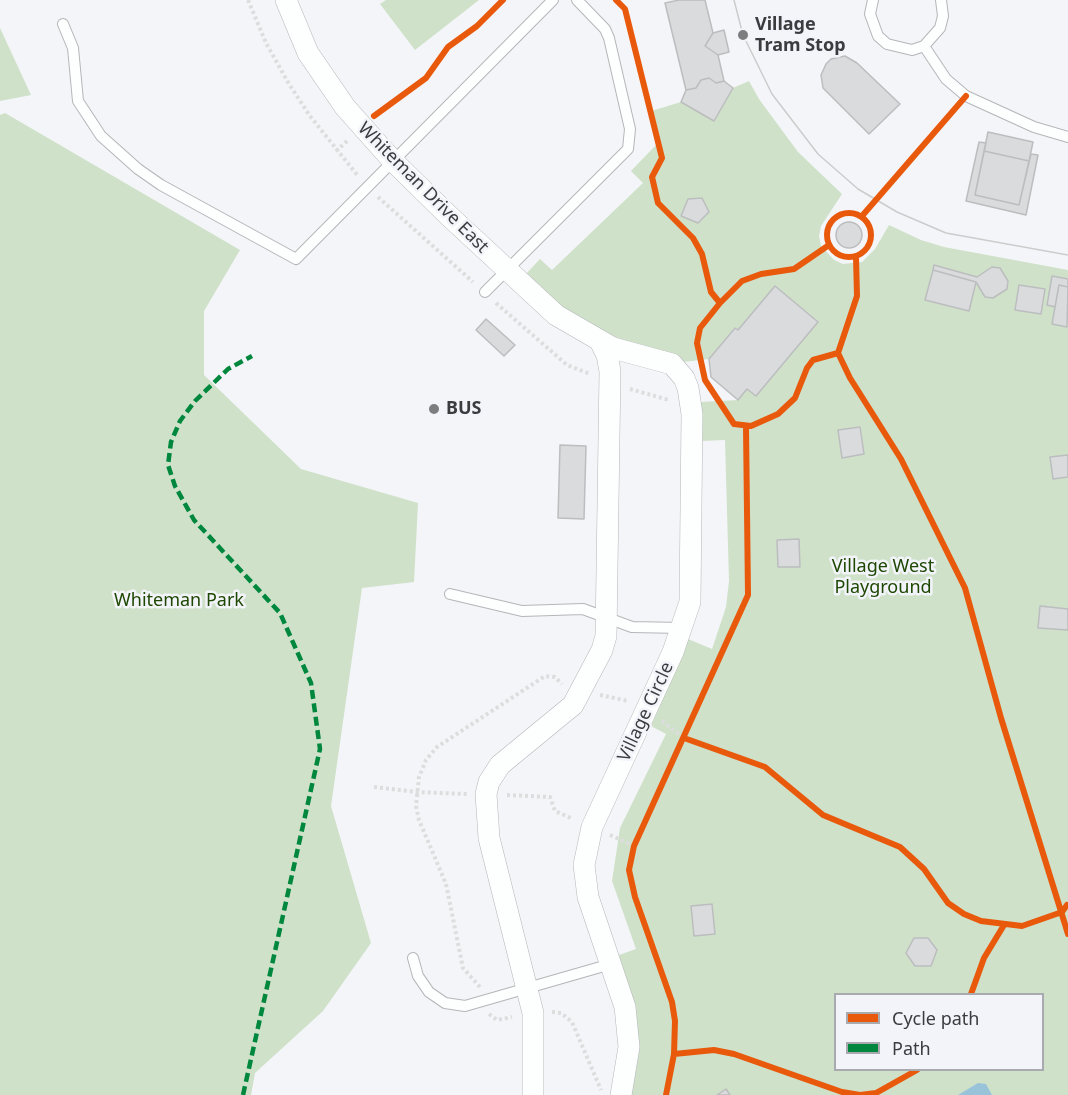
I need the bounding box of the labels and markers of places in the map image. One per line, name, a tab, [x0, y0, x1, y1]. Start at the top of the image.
place label: Village Tram Stop	[755, 14, 846, 57]
marker: Village Tram Stop	[736, 28, 750, 42]
place label: BUS	[446, 398, 481, 420]
marker: BUS	[427, 402, 441, 416]

